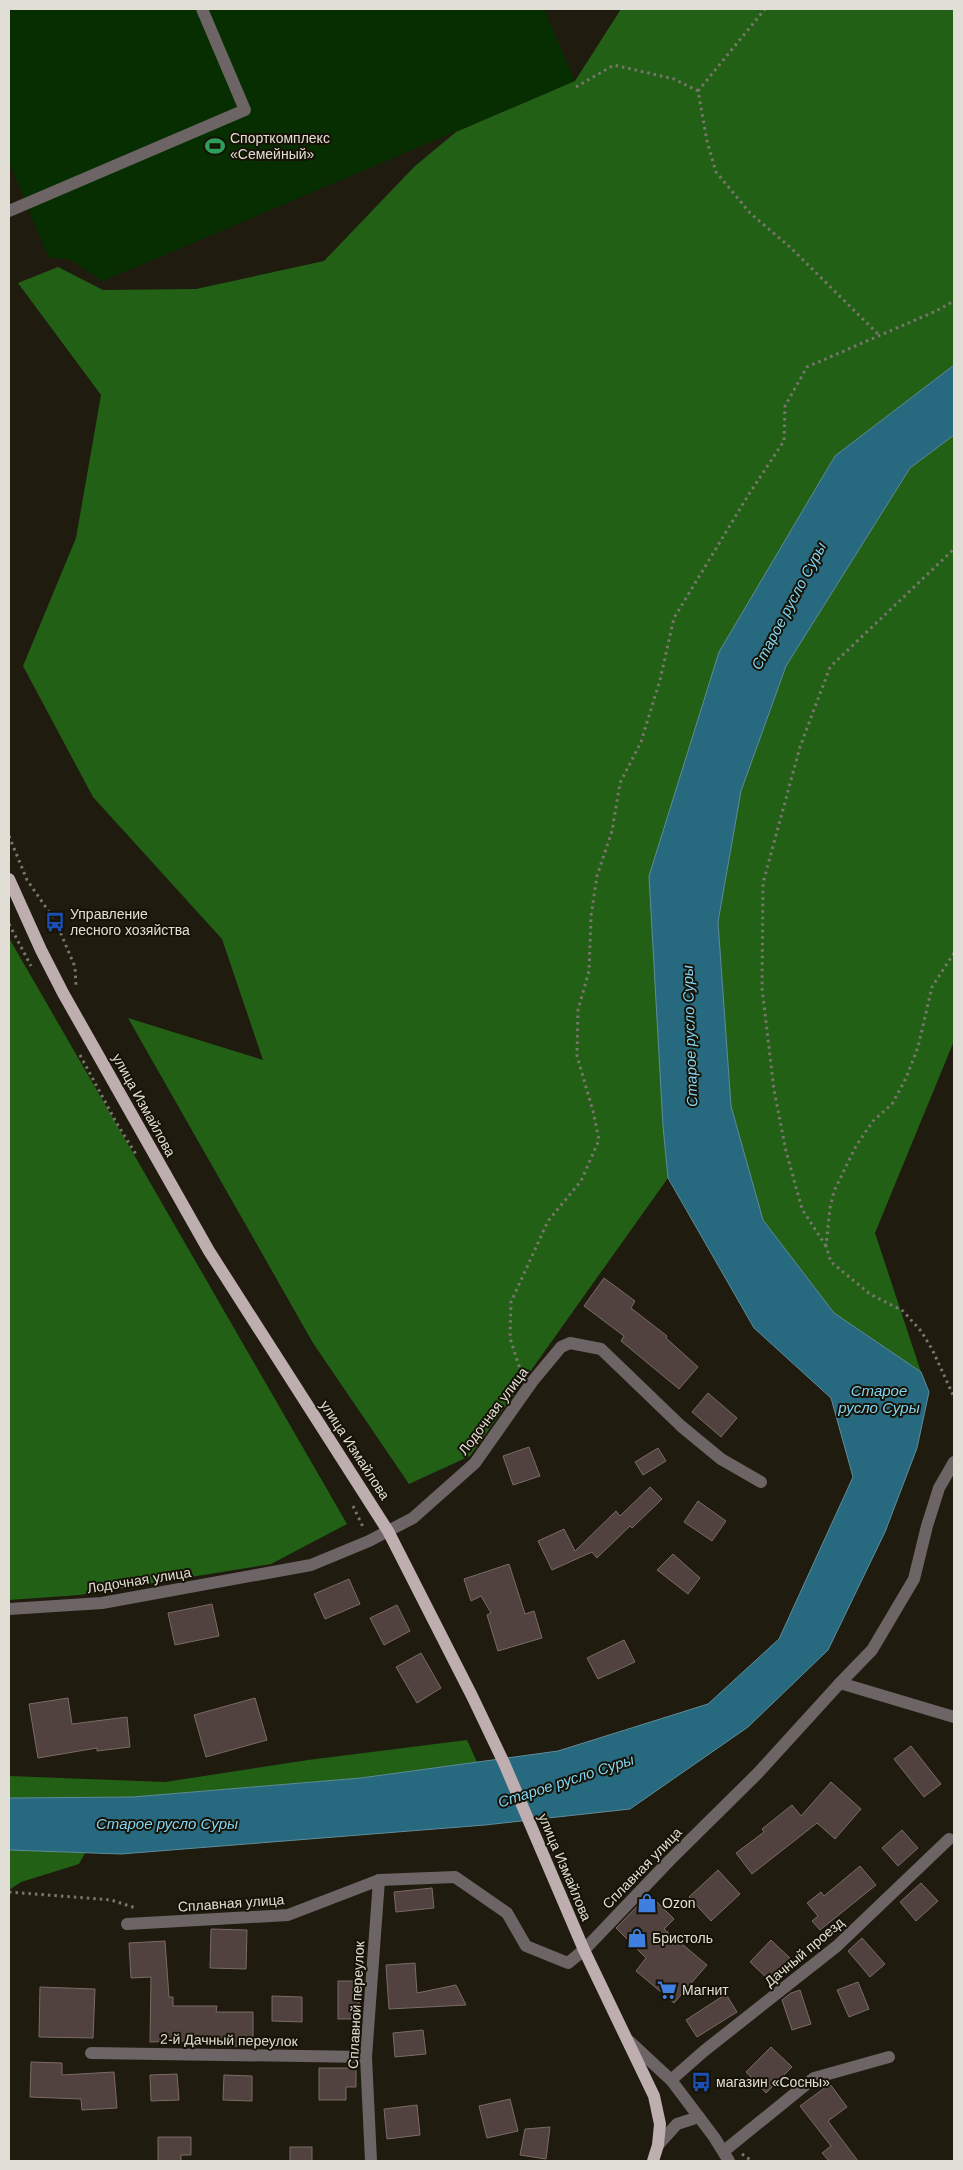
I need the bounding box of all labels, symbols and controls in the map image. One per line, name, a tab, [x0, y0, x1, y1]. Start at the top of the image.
place label: Спорткомплекс «Семейный»	[230, 130, 330, 162]
sports icon: Спорткомплекс «Семейный»	[204, 135, 226, 157]
water label: Старое русло Суры	[748, 539, 829, 672]
place label: Управление лесного хозяйства	[70, 906, 190, 938]
bus stop icon: Управление лесного хозяйства	[44, 911, 66, 933]
water label: Старое русло Суры	[679, 965, 700, 1107]
street label: улица Измайлова	[109, 1051, 179, 1159]
street label: Лодочная улица	[455, 1364, 531, 1458]
water label: Старое русло Суры	[837, 1382, 920, 1416]
street label: улица Измайлова	[317, 1397, 393, 1503]
street label: Лодочная улица	[86, 1564, 192, 1596]
water label: Старое русло Суры	[496, 1750, 636, 1811]
street label: улица Измайлова	[535, 1811, 595, 1923]
water label: Старое русло Суры	[96, 1815, 238, 1832]
street label: Сплавная улица	[599, 1824, 685, 1912]
street label: Сплавная улица	[177, 1891, 285, 1915]
shop icon: Ozon	[636, 1892, 658, 1914]
place label: Ozon	[662, 1895, 695, 1911]
street label: Дачный проезд	[761, 1914, 847, 1990]
shop icon: Бристоль	[626, 1927, 648, 1949]
place label: Бристоль	[652, 1930, 713, 1946]
street label: Сплавной переулок	[345, 1940, 367, 2069]
supermarket icon: Магнит	[656, 1979, 678, 2001]
place label: Магнит	[682, 1982, 729, 1998]
street label: 2-й Дачный переулок	[160, 2031, 299, 2049]
bus stop icon: магазин «Сосны»	[690, 2071, 712, 2093]
place label: магазин «Сосны»	[716, 2074, 830, 2090]

